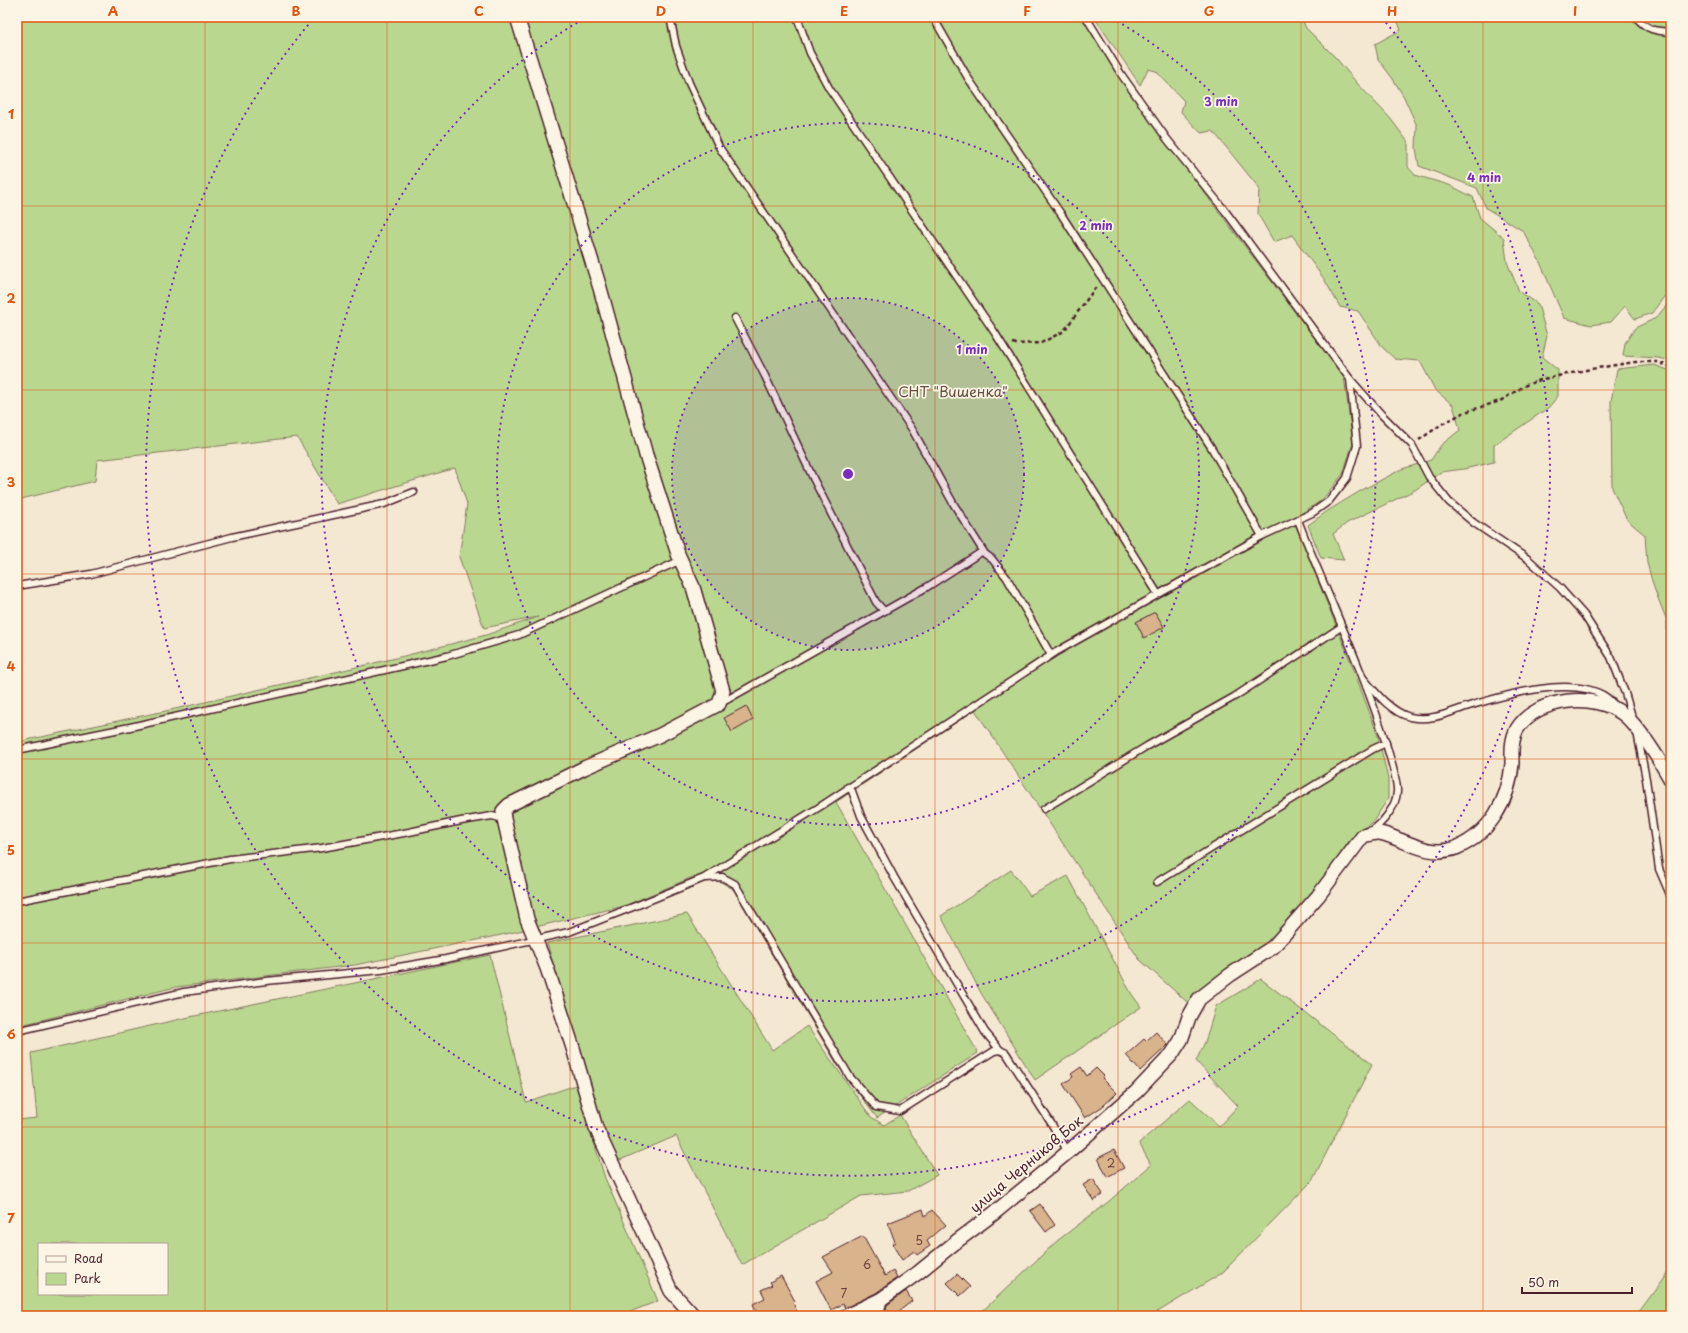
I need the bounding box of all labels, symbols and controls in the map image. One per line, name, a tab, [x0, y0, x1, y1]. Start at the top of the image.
text: A	[108, 1, 118, 20]
text: B	[292, 1, 301, 20]
text: C	[474, 1, 484, 20]
text: D	[656, 1, 666, 20]
text: E	[840, 1, 848, 20]
text: F	[1023, 1, 1031, 20]
text: G	[1204, 1, 1214, 20]
text: H	[1387, 1, 1397, 20]
text: I	[1573, 1, 1577, 20]
text: 3 min	[1204, 92, 1238, 110]
text: 1	[8, 104, 14, 123]
text: 4 min	[1467, 168, 1501, 186]
text: 2 min	[1079, 216, 1113, 234]
text: 2	[6, 288, 16, 307]
text: 1 min	[956, 340, 988, 358]
park label: СНТ "Вишенка"	[898, 381, 1008, 402]
centre of rings	[841, 467, 855, 481]
text: 3	[7, 472, 16, 491]
text: 4	[7, 656, 16, 675]
text: 5	[7, 840, 15, 859]
text: 6	[6, 1024, 16, 1043]
street label: улица Черников Бок	[965, 1110, 1087, 1218]
house number: 2	[1107, 1154, 1115, 1172]
text: 7	[7, 1208, 15, 1227]
house number: 5	[915, 1231, 923, 1249]
legend	[38, 1243, 168, 1295]
text: Road	[74, 1249, 103, 1267]
house number: 6	[863, 1255, 871, 1273]
text: Park	[74, 1269, 101, 1287]
scale bar	[1522, 1269, 1632, 1295]
text: 50 m	[1528, 1273, 1559, 1291]
house number: 7	[841, 1284, 848, 1302]

